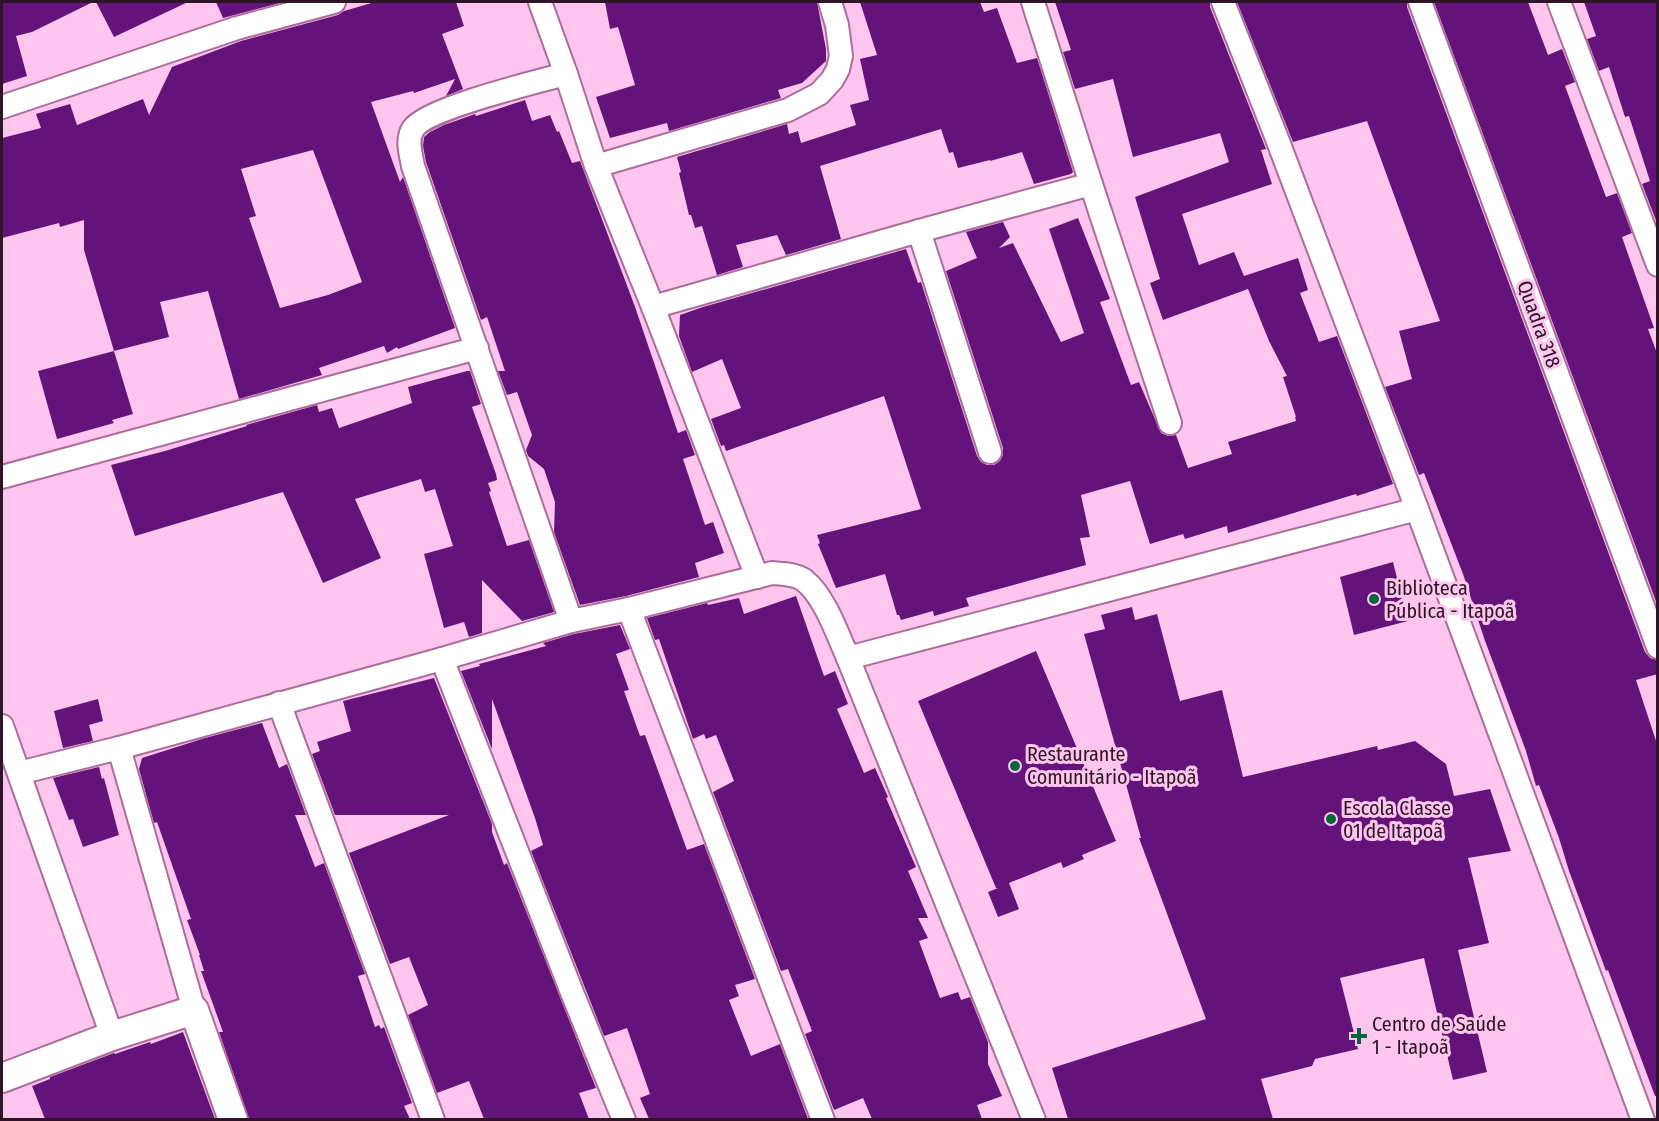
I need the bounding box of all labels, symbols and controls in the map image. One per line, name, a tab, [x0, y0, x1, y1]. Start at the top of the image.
street label: Quadra 318	[1512, 277, 1566, 371]
place label: Biblioteca Pública - Itapoã	[1386, 576, 1515, 623]
marker: Biblioteca Pública - Itapoã	[1367, 592, 1381, 606]
place label: Restaurante Comunitário - Itapoã	[1027, 742, 1196, 789]
marker: Restaurante Comunitário - Itapoã	[1008, 759, 1022, 773]
place label: Escola Classe 01 de Itapoã	[1343, 796, 1451, 843]
marker: Escola Classe 01 de Itapoã	[1324, 812, 1338, 826]
place label: Centro de Saúde 1 - Itapoã	[1372, 1012, 1506, 1059]
marker: Centro de Saúde 1 - Itapoã	[1350, 1027, 1368, 1045]

